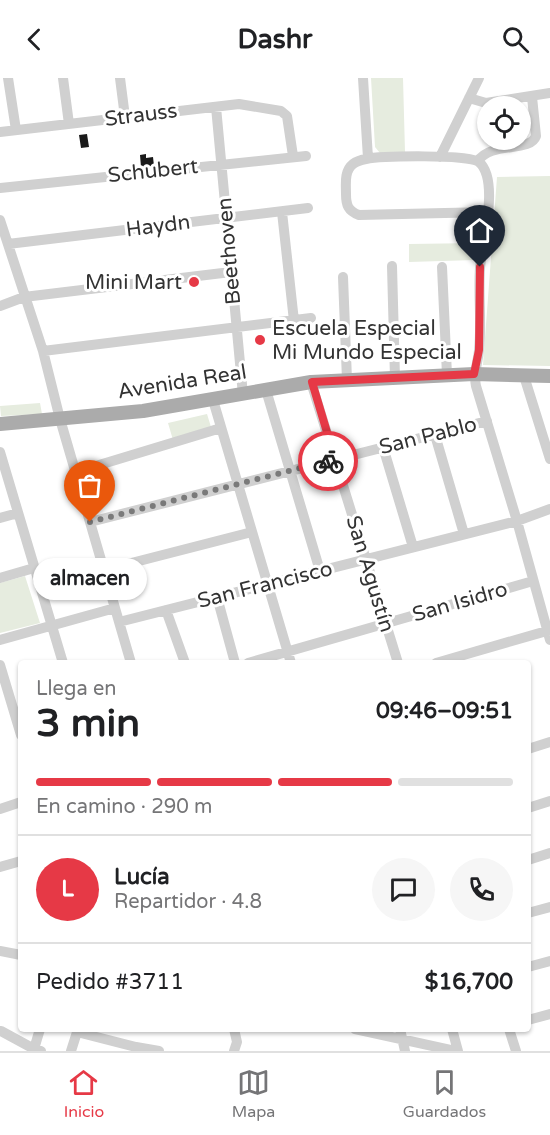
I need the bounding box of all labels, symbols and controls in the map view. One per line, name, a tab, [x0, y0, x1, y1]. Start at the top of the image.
icon: back	[18, 23, 51, 56]
text: Dashr	[238, 23, 312, 56]
icon: search	[499, 23, 532, 56]
map controls	[477, 96, 531, 150]
button: locate	[477, 96, 531, 150]
street label: Strauss	[103, 98, 179, 132]
street label: Schubert	[107, 154, 199, 188]
street label: Beethoven	[212, 196, 246, 306]
pin	[454, 205, 505, 267]
street label: Haydn	[124, 210, 192, 242]
icon: home	[463, 214, 496, 247]
place label: Mini Mart	[85, 270, 182, 295]
marker: Mini Mart	[187, 275, 201, 289]
place label: Escuela Especial Mi Mundo Especial	[272, 316, 462, 365]
marker: Escuela Especial Mi Mundo Especial	[253, 333, 267, 347]
street label: Avenida Real	[116, 359, 248, 405]
street label: San Pablo	[377, 412, 479, 460]
courier	[298, 431, 358, 491]
icon: bike	[312, 445, 345, 478]
pin	[64, 460, 115, 522]
icon: bag	[73, 469, 106, 502]
street label: San Agustín	[340, 513, 400, 635]
street label: San Francisco	[195, 556, 335, 614]
callout: almacen	[33, 558, 147, 600]
text: almacen	[50, 567, 130, 591]
street label: San Isidro	[410, 577, 510, 627]
text: Llega en	[36, 677, 116, 701]
text: 09:46–09:51	[376, 698, 513, 724]
text: 3 min	[36, 700, 140, 747]
text: En camino · 290 m	[36, 795, 212, 819]
button: chat	[372, 858, 435, 921]
button: phone	[450, 858, 513, 921]
text: Lucía	[114, 864, 170, 890]
text: L	[61, 876, 74, 902]
text: Repartidor · 4.8	[114, 890, 262, 914]
text: Pedido #3711	[36, 969, 184, 995]
text: $16,700	[425, 969, 513, 995]
tab: Inicio	[64, 1066, 104, 1122]
tab: Mapa	[232, 1066, 275, 1122]
tab: Guardados	[403, 1066, 486, 1122]

